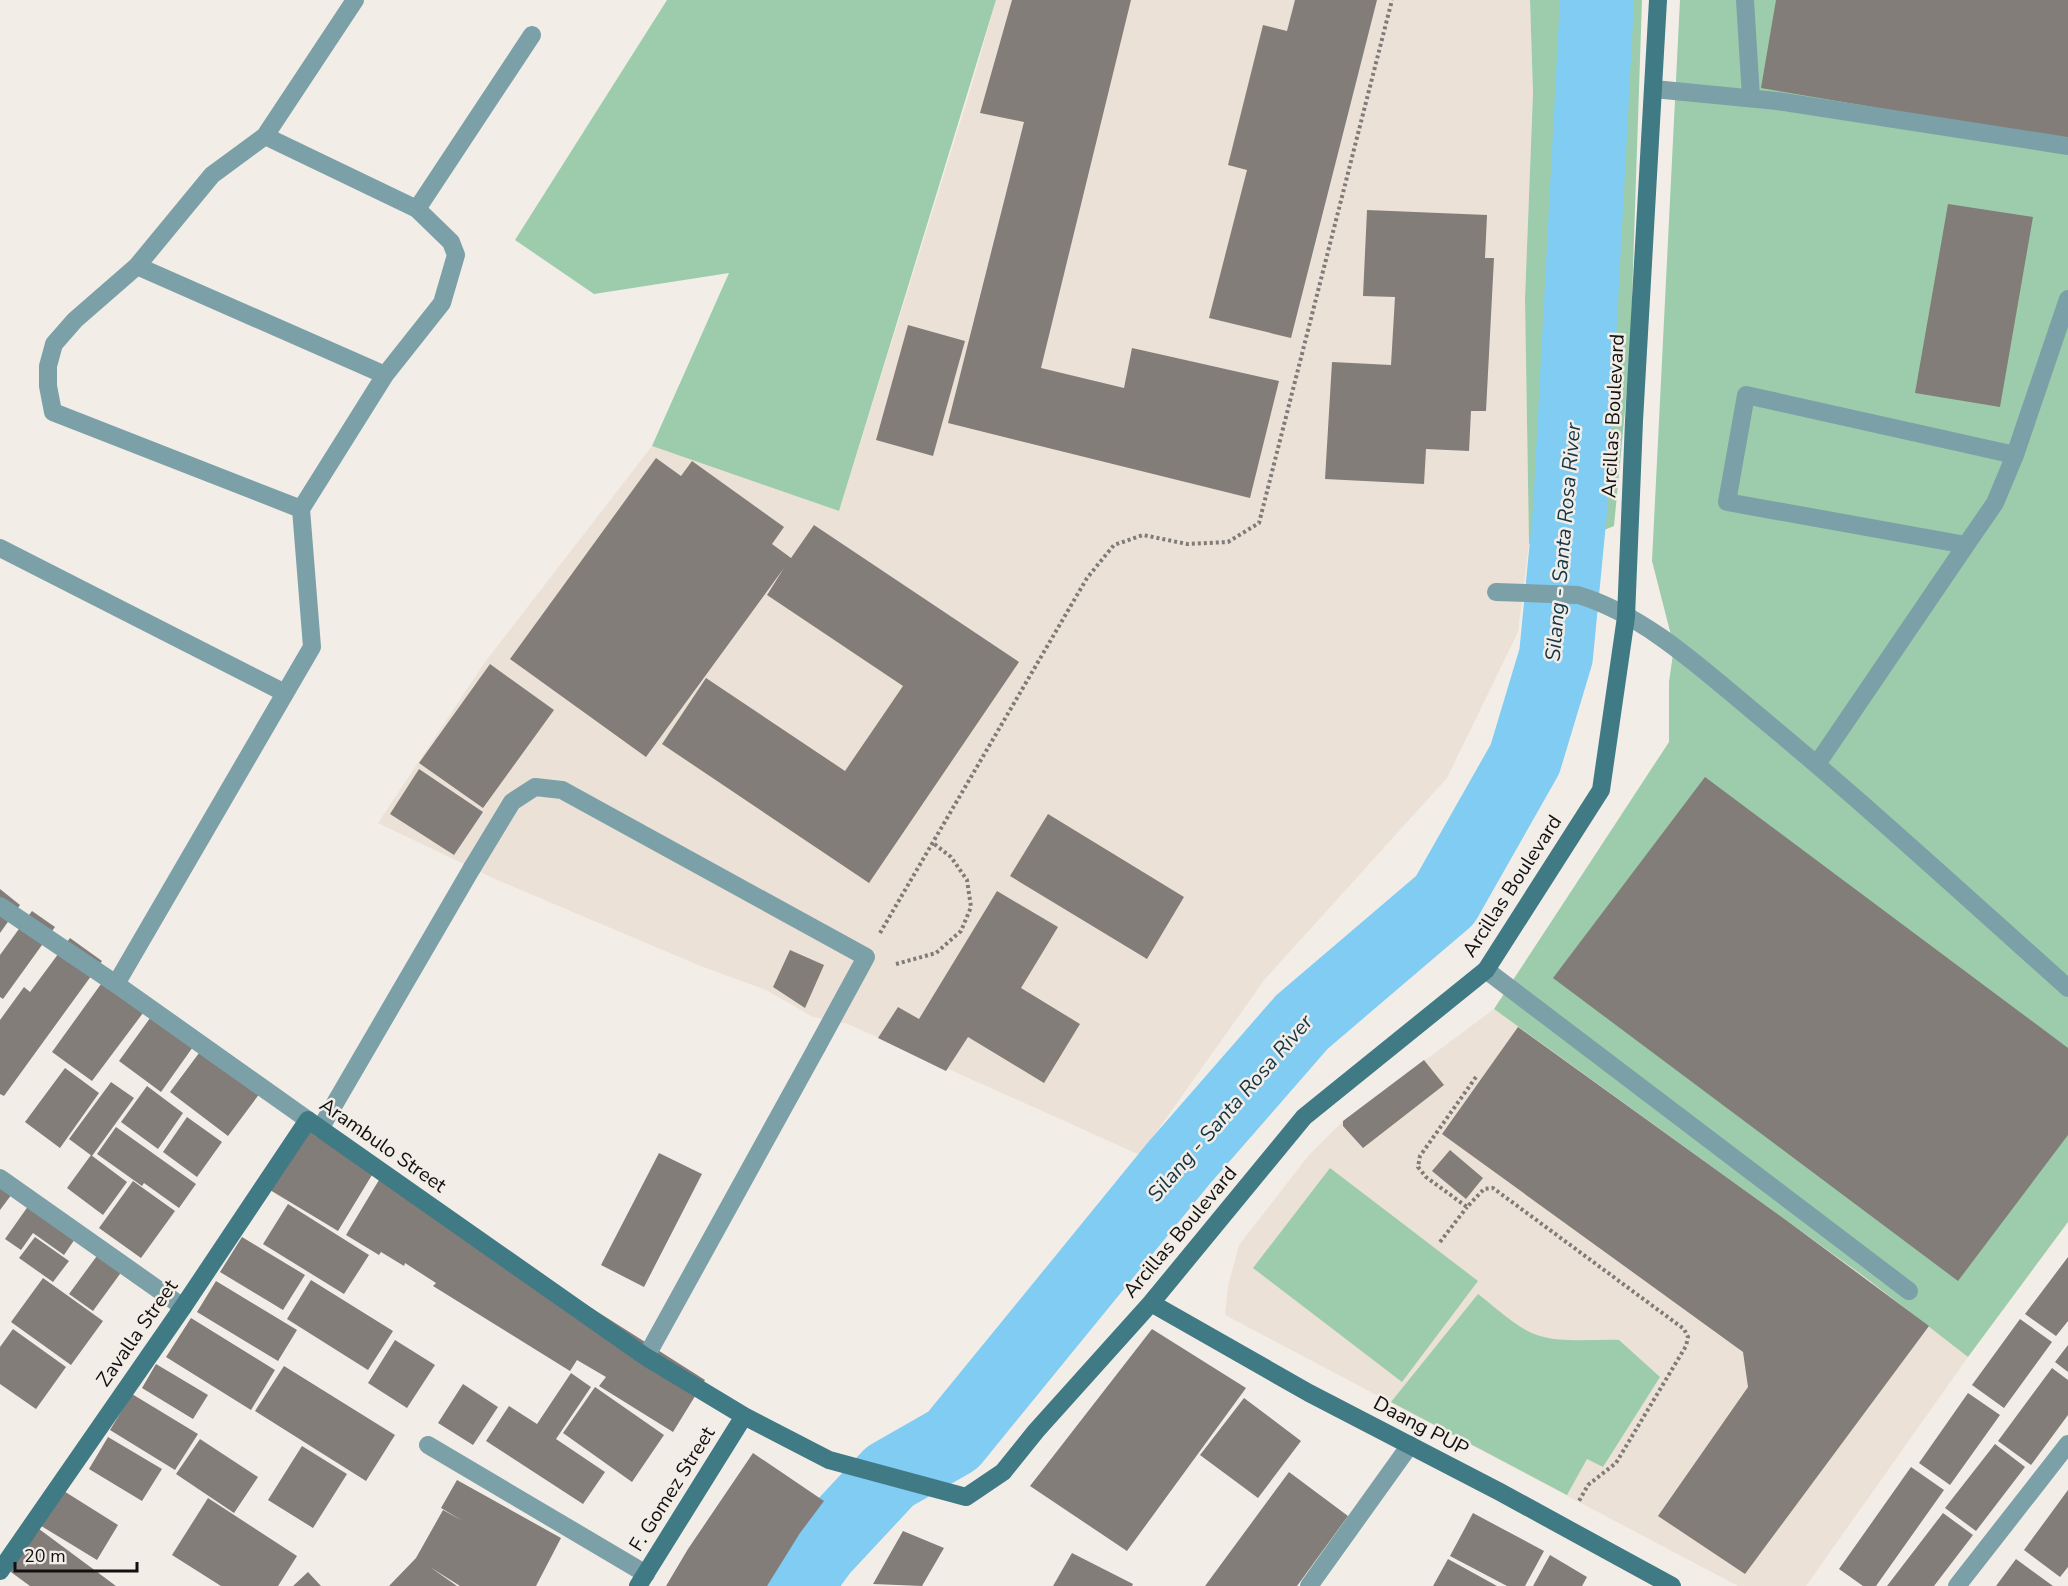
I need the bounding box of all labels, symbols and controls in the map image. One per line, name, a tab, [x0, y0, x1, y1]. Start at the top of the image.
street label: Arcillas Boulevard	[1595, 333, 1631, 499]
water label: Silang - Santa Rosa River	[1539, 421, 1587, 662]
street label: Arcillas Boulevard	[1456, 810, 1568, 962]
water label: Silang - Santa Rosa River	[1141, 1008, 1319, 1207]
street label: Arambulo Street	[314, 1091, 453, 1199]
street label: Arcillas Boulevard	[1117, 1160, 1243, 1304]
street label: Zavalla Street	[90, 1273, 184, 1392]
street label: Daang PUP	[1369, 1390, 1474, 1463]
street label: F. Gomez Street	[623, 1421, 722, 1557]
scale bar	[15, 1535, 136, 1573]
text: 20 m	[24, 1544, 66, 1568]

